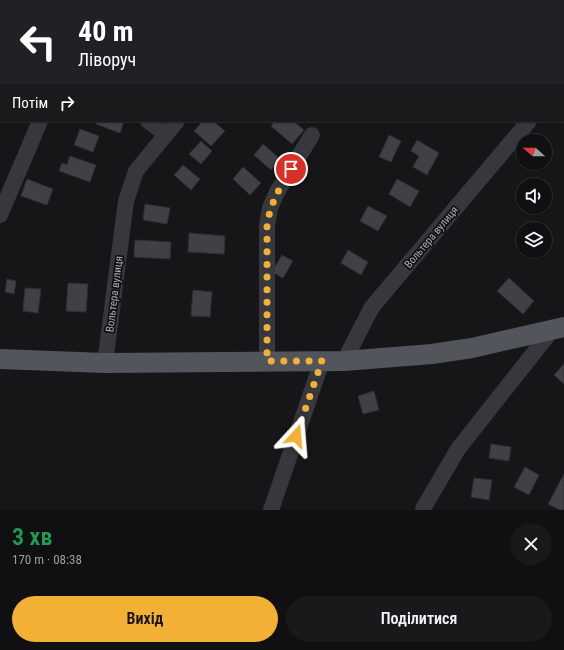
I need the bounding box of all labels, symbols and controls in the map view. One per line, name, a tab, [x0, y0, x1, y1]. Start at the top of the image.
text: 40 m	[78, 15, 134, 48]
icon: left	[12, 16, 64, 68]
text: Ліворуч	[78, 49, 136, 70]
icon: right	[56, 92, 78, 114]
text: Потім	[12, 94, 48, 112]
north arrow	[516, 134, 552, 170]
map controls	[516, 134, 552, 258]
pin	[274, 152, 308, 186]
icon: arrive	[280, 158, 302, 180]
button: sound	[516, 178, 552, 214]
street label: Вольтера вулиця	[402, 204, 461, 271]
button: layers	[516, 222, 552, 258]
street label: Вольтера вулиця	[103, 255, 126, 333]
position arrow	[275, 415, 317, 457]
text: 3 хв	[12, 523, 52, 551]
button: close	[510, 523, 552, 565]
text: 170 m · 08:38	[12, 552, 82, 567]
button: Вихід	[12, 596, 278, 642]
button: Поділитися	[286, 596, 552, 642]

